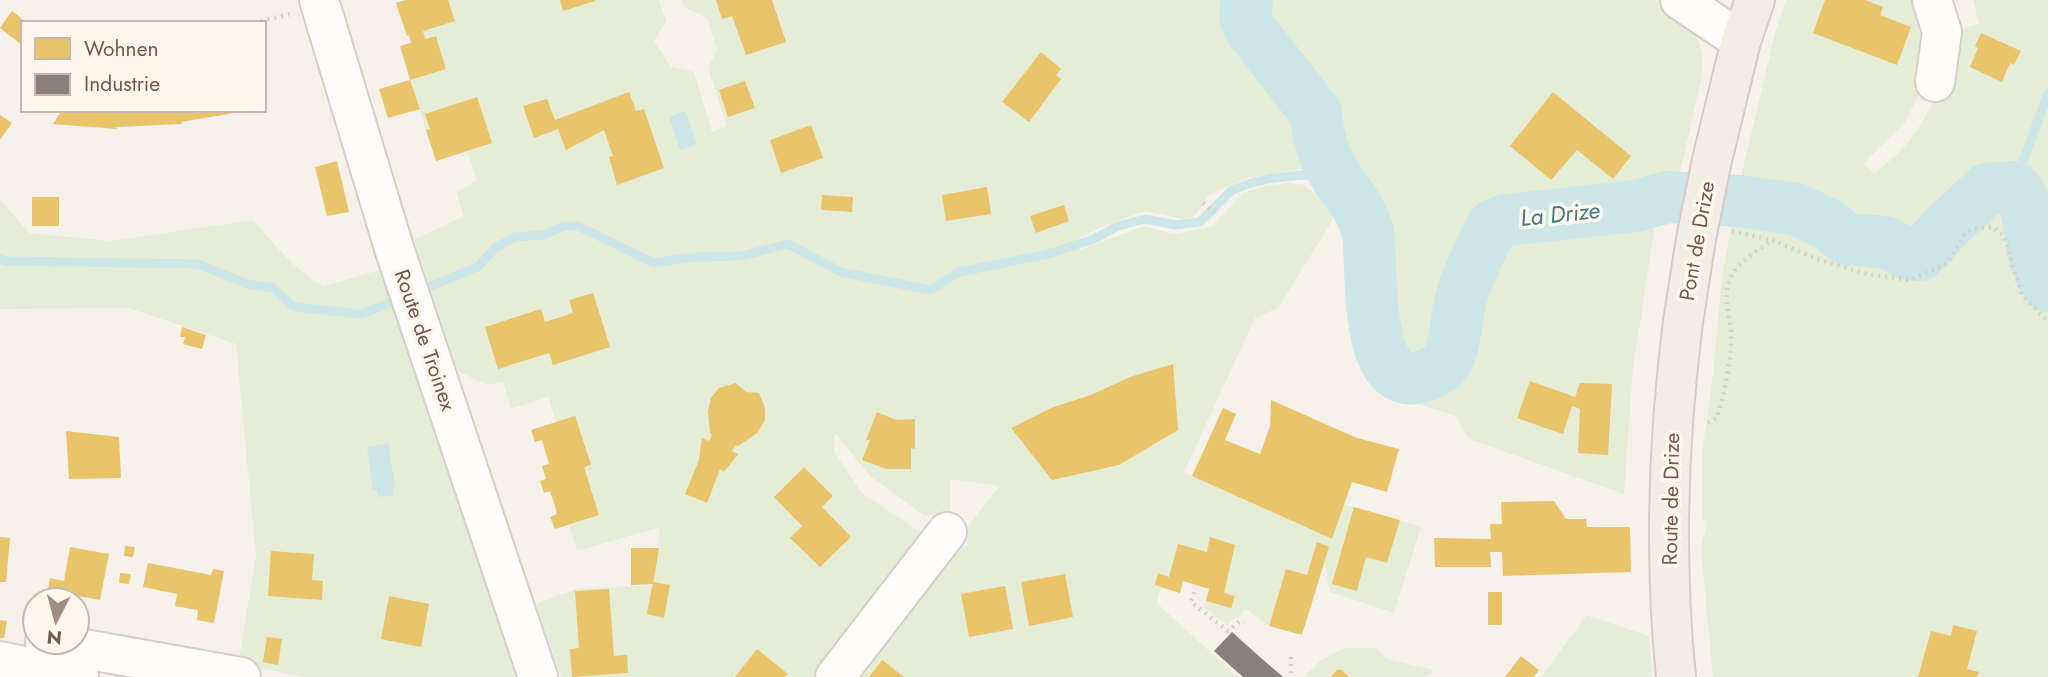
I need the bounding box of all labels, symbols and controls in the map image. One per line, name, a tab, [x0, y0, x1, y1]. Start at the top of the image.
legend	[21, 21, 266, 112]
text: Wohnen	[84, 34, 158, 64]
text: Industrie	[84, 69, 160, 99]
street label: Pont de Drize	[1672, 179, 1722, 303]
water label: La Drize	[1519, 193, 1602, 235]
street label: Route de Troinex	[387, 265, 463, 415]
street label: Route de Drize	[1655, 432, 1687, 566]
north arrow	[21, 586, 91, 656]
text: N	[45, 623, 63, 652]

